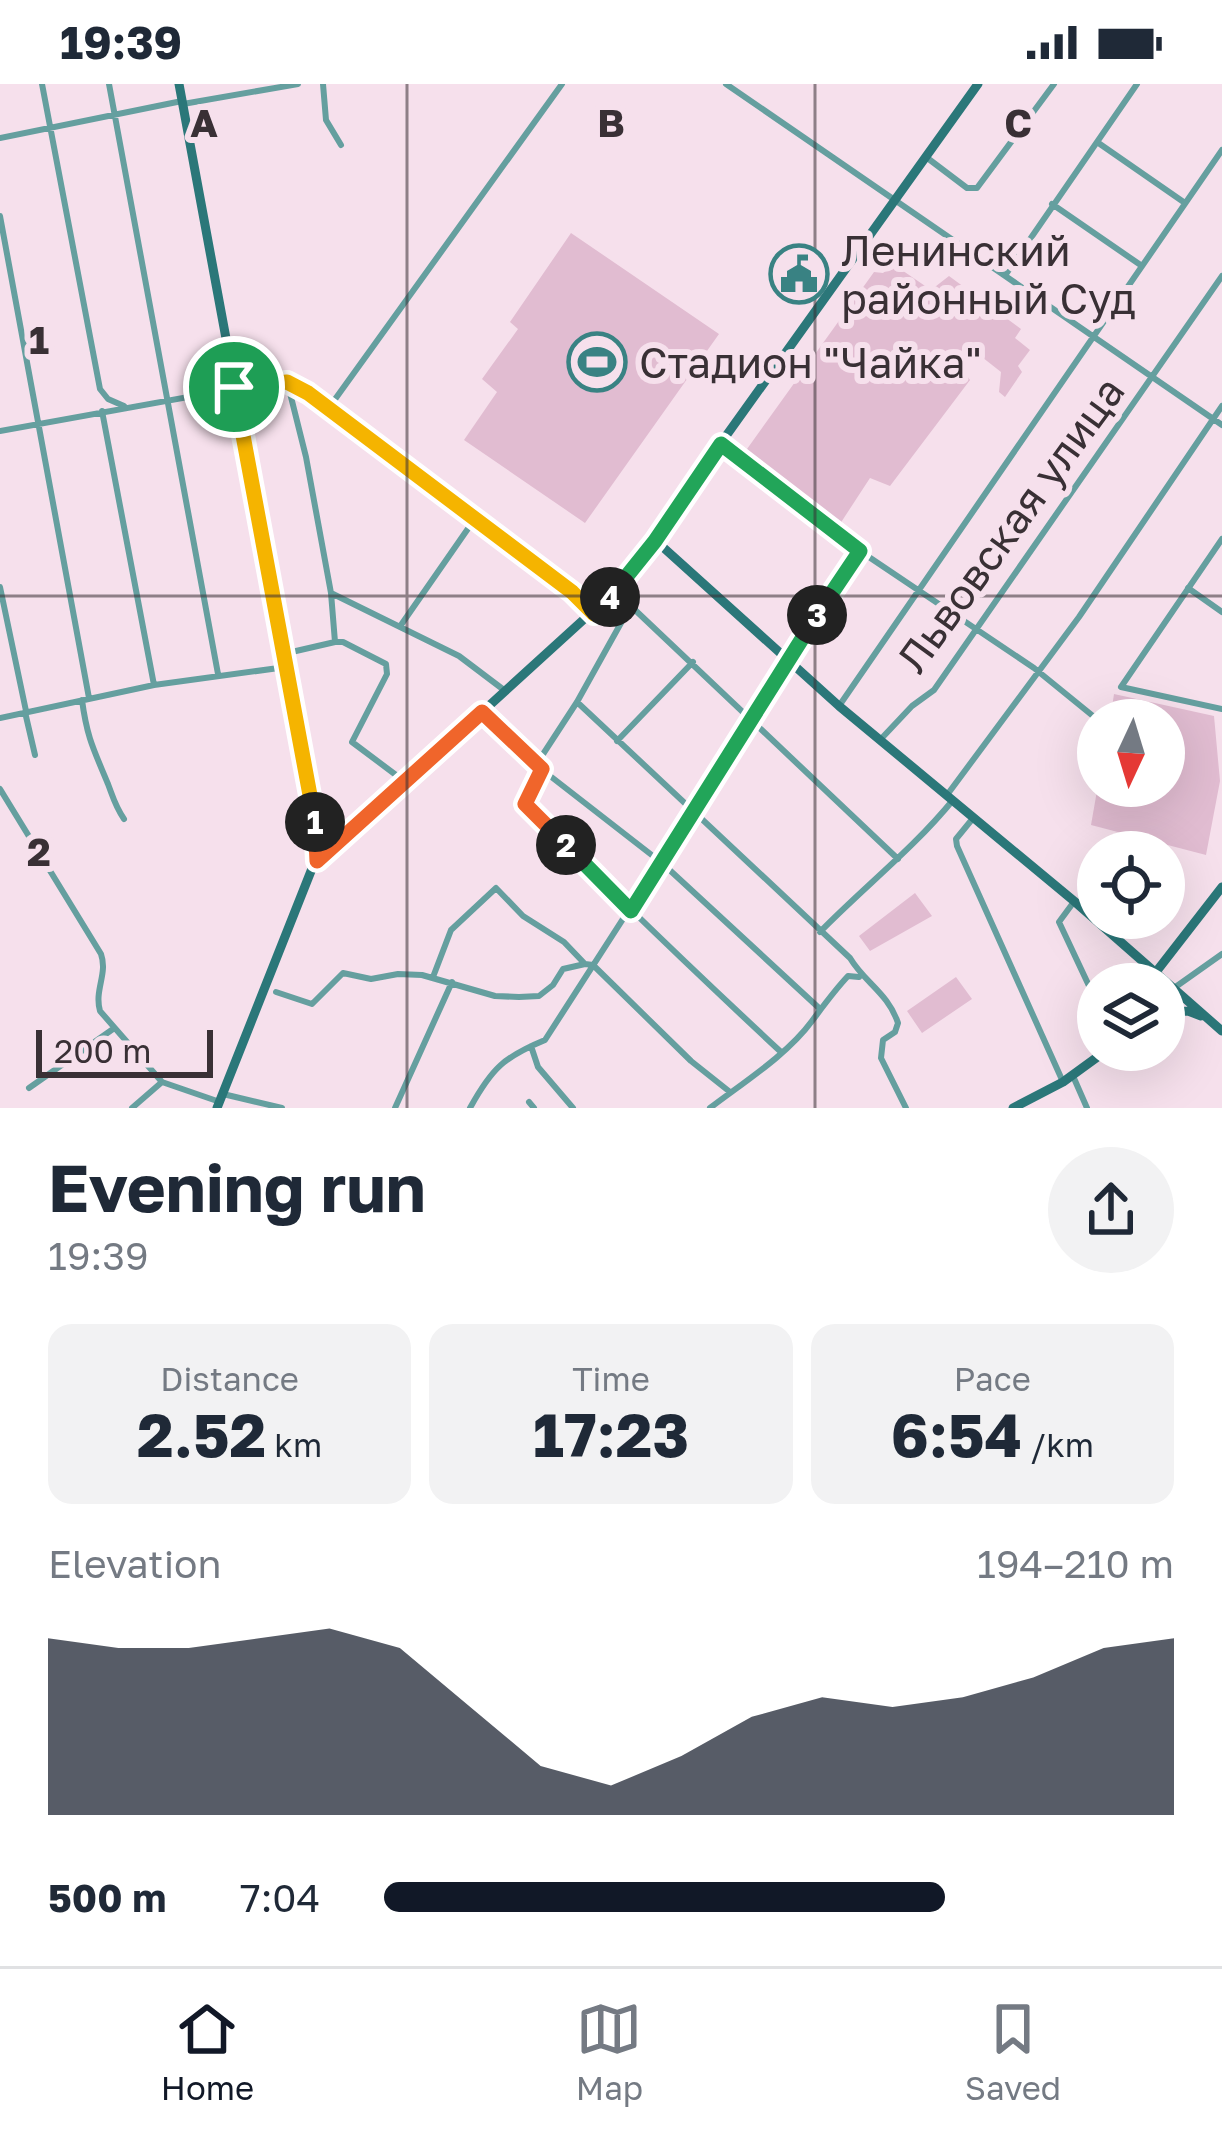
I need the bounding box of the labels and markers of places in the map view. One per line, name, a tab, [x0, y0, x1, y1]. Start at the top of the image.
place label: Ленинский районный Суд	[841, 225, 1136, 323]
public building icon: Ленинский районный Суд	[768, 243, 830, 305]
sports icon: Стадион "Чайка"	[566, 331, 628, 393]
pin	[183, 336, 285, 438]
place label: Стадион "Чайка"	[639, 337, 982, 387]
pin: 4	[580, 567, 640, 627]
pin: 3	[787, 585, 847, 645]
pin: 1	[285, 792, 345, 852]
pin: 2	[536, 815, 596, 875]

